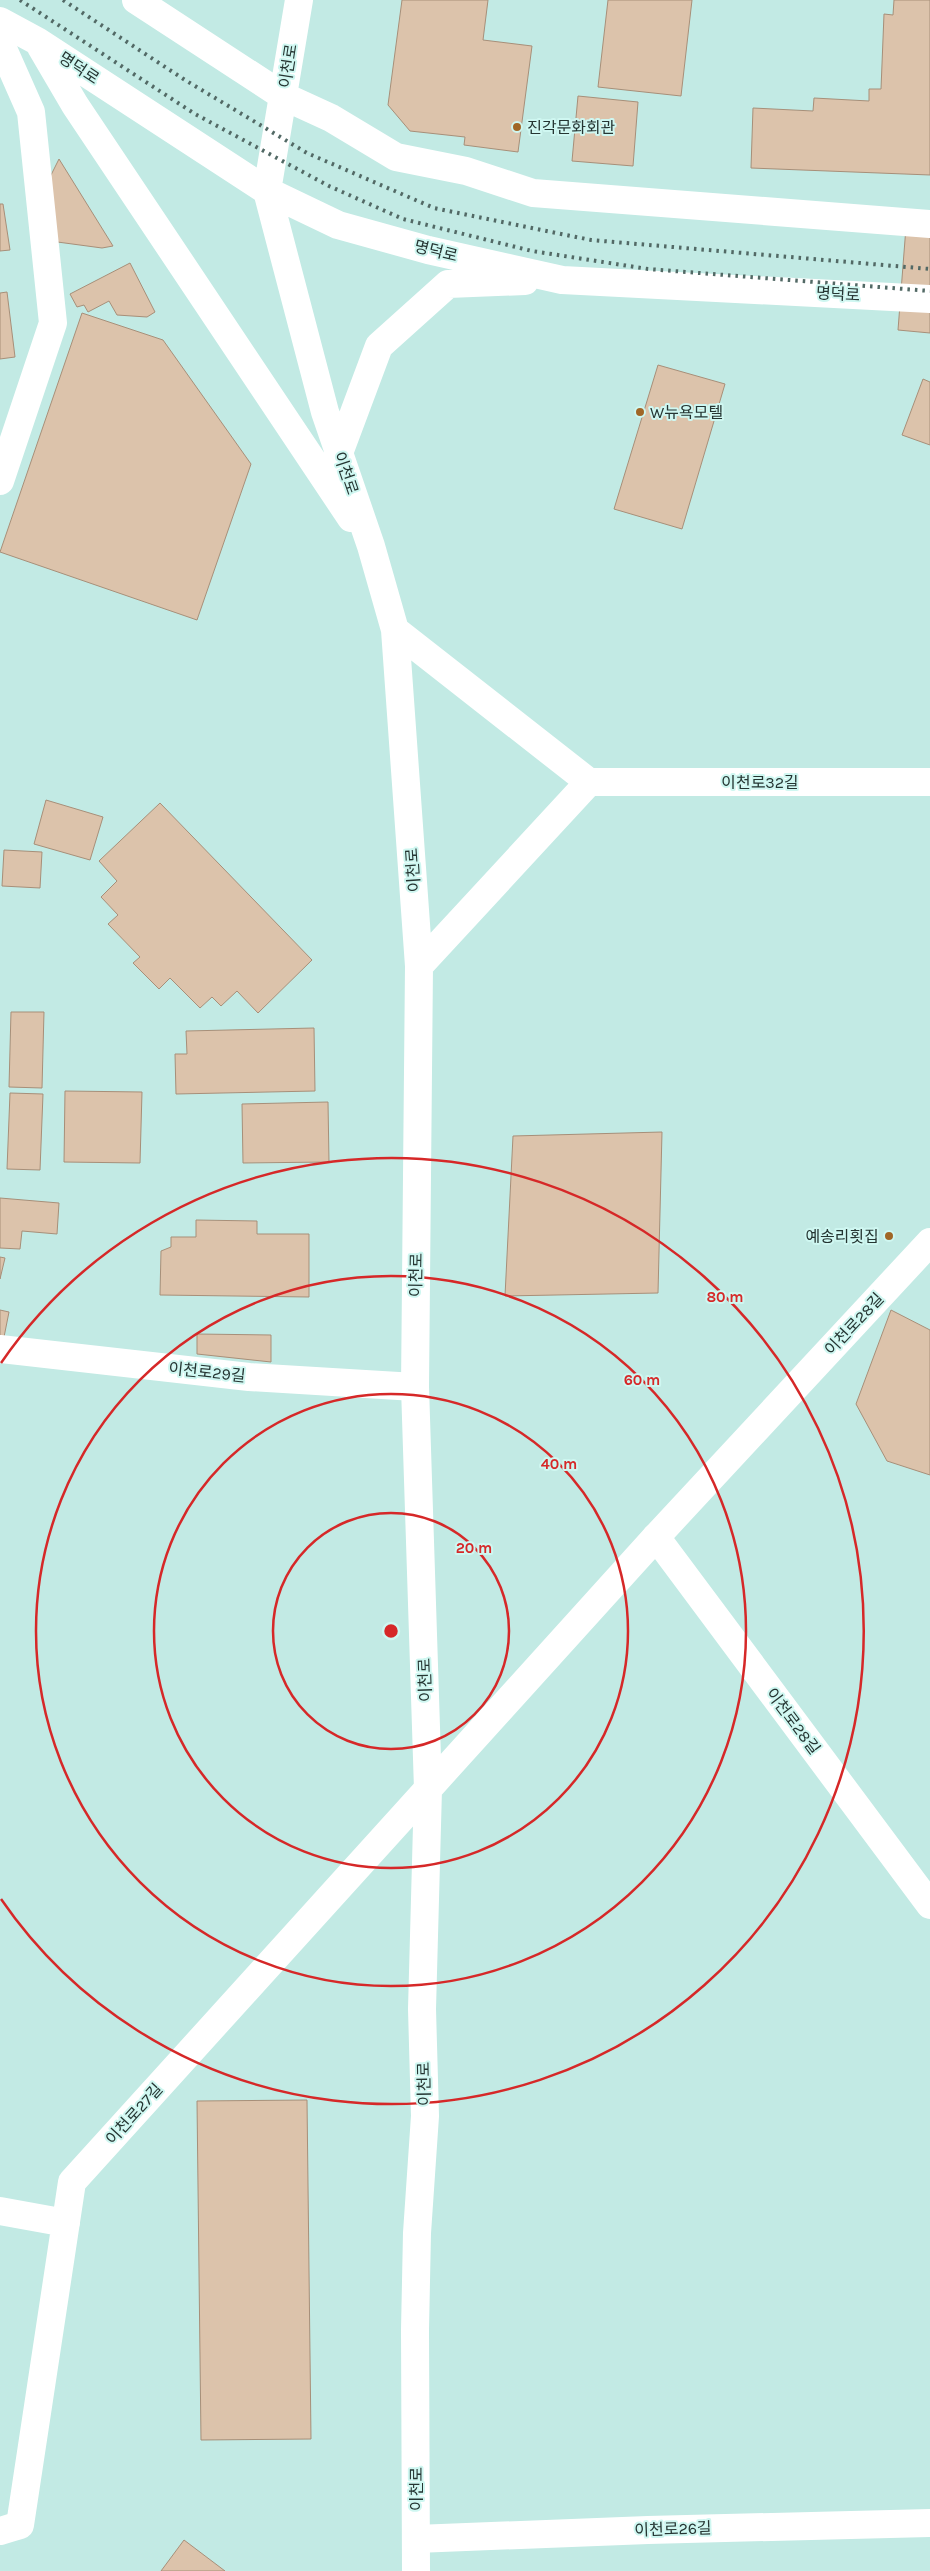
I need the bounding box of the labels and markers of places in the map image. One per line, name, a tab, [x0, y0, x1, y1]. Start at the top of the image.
place label: 진각문화회관	[527, 118, 616, 137]
marker: 진각문화회관	[511, 121, 523, 133]
place label: W뉴욕모텔	[650, 403, 723, 422]
marker: W뉴욕모텔	[634, 406, 646, 418]
place label: 예송리횟집	[805, 1227, 879, 1246]
marker: 예송리횟집	[883, 1230, 895, 1242]
centre of rings	[382, 1622, 400, 1640]

